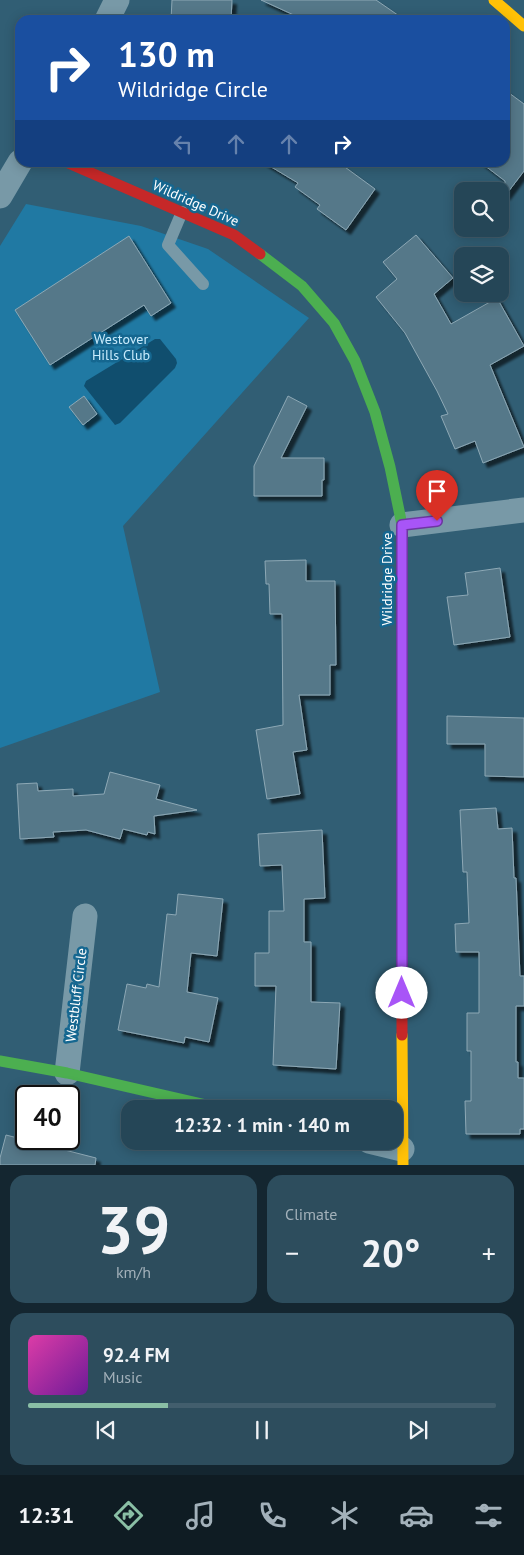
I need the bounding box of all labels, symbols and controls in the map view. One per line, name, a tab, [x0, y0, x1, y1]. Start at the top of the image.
text: 130 m	[118, 31, 215, 77]
icon: right	[35, 35, 100, 100]
text: Wildridge Circle	[118, 75, 268, 103]
icon: left	[169, 130, 197, 158]
icon: ahead	[222, 130, 250, 158]
icon: ahead	[275, 130, 303, 158]
icon: right	[328, 130, 356, 158]
street label: Wildridge Drive	[150, 176, 242, 230]
map controls	[454, 182, 509, 302]
button: search	[454, 182, 509, 237]
button: layers	[454, 247, 509, 302]
park label: Westover Hills Club	[92, 330, 150, 364]
pin	[416, 470, 458, 521]
icon: arrive	[423, 477, 451, 505]
street label: Wildridge Drive	[378, 533, 396, 625]
street label: Westbluff Circle	[61, 947, 91, 1043]
position arrow	[375, 966, 427, 1018]
speed limit sign: 40	[15, 1085, 80, 1150]
text: 12:32 · 1 min · 140 m	[174, 1113, 350, 1137]
text: 39	[97, 1187, 170, 1271]
text: Climate	[285, 1204, 337, 1224]
text: 20°	[361, 1228, 420, 1277]
text: −	[285, 1234, 299, 1271]
text: +	[482, 1234, 496, 1271]
text: km/h	[116, 1262, 151, 1282]
text: 92.4 FM	[103, 1343, 170, 1367]
text: Music	[103, 1367, 143, 1387]
icon: previous	[92, 1416, 120, 1444]
icon: pause	[248, 1416, 276, 1444]
icon: next	[404, 1416, 432, 1444]
icon: directions	[111, 1498, 146, 1533]
icon: music	[183, 1498, 218, 1533]
icon: phone	[255, 1498, 290, 1533]
icon: climate	[327, 1498, 362, 1533]
icon: car	[399, 1498, 434, 1533]
icon: filters	[471, 1498, 506, 1533]
text: 12:31	[18, 1501, 74, 1529]

